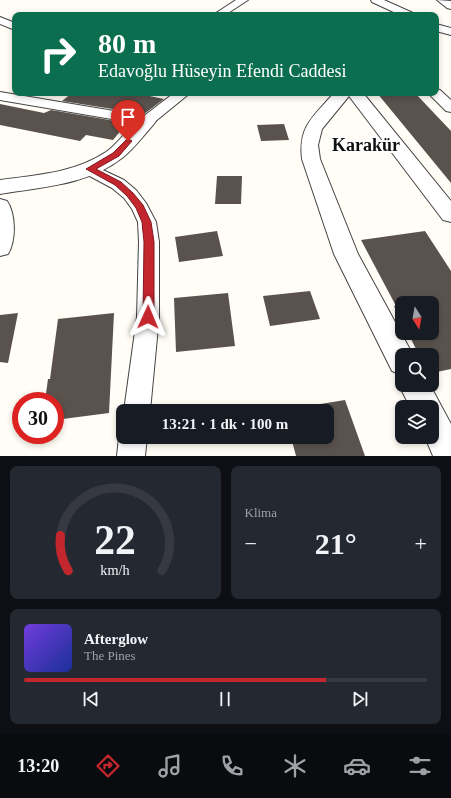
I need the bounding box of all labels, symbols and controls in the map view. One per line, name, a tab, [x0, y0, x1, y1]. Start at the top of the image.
icon: right	[32, 28, 84, 80]
text: 80 m	[98, 28, 156, 59]
text: Edavoğlu Hüseyin Efendi Caddesi	[98, 61, 346, 81]
pin	[111, 100, 145, 141]
icon: arrive	[117, 106, 139, 128]
district label: Karakür	[332, 135, 400, 155]
position arrow	[127, 296, 169, 338]
north arrow	[395, 296, 439, 340]
map controls	[395, 296, 439, 444]
button: search	[395, 348, 439, 392]
speed limit sign: 30	[12, 392, 64, 444]
button: layers	[395, 400, 439, 444]
text: 13:21 · 1 dk · 100 m	[162, 416, 288, 432]
text: Klima	[245, 505, 277, 520]
text: 22	[94, 516, 136, 562]
text: 21°	[315, 527, 357, 560]
text: −	[245, 531, 257, 556]
text: +	[415, 531, 427, 556]
text: km/h	[101, 561, 130, 577]
text: Afterglow	[84, 631, 148, 647]
text: The Pines	[84, 648, 136, 663]
icon: previous	[80, 688, 102, 710]
icon: pause	[214, 688, 236, 710]
icon: next	[349, 688, 371, 710]
icon: directions	[94, 752, 122, 780]
icon: music	[156, 752, 184, 780]
icon: phone	[218, 752, 246, 780]
icon: climate	[281, 752, 309, 780]
icon: car	[343, 752, 371, 780]
icon: filters	[406, 752, 434, 780]
text: 13:20	[17, 756, 59, 776]

